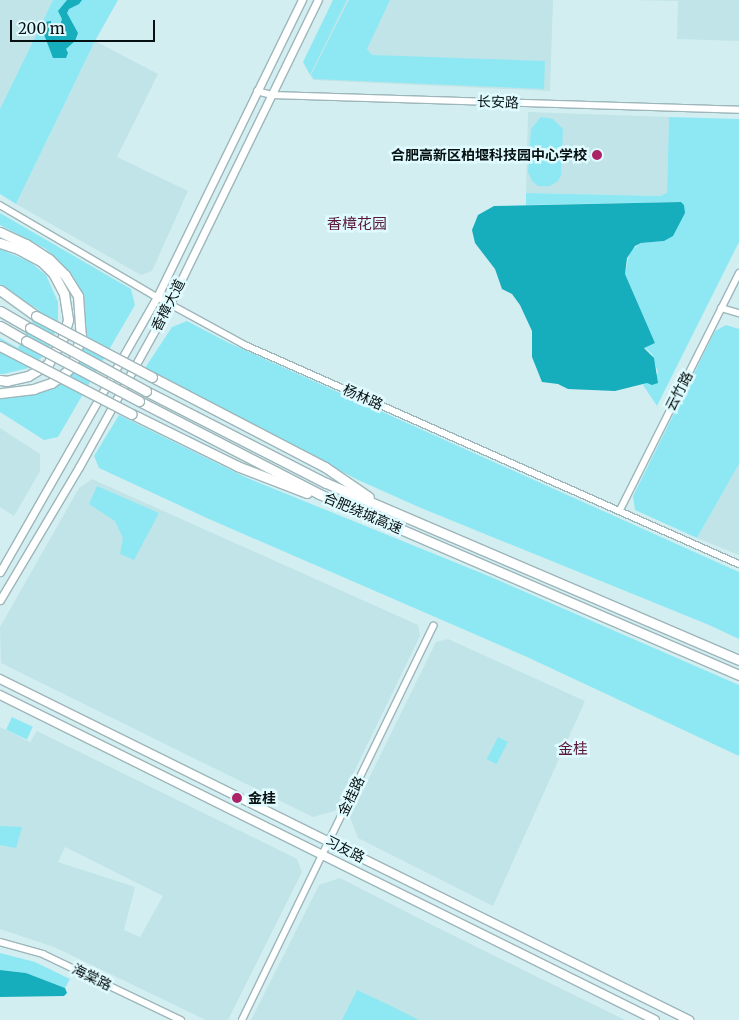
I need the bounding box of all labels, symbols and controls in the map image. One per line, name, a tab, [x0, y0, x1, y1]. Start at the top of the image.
scale bar	[12, 10, 158, 42]
text: 200 m	[18, 19, 65, 38]
street label: 长安路	[477, 93, 519, 111]
place label: 合肥高新区柏堰科技园中心学校	[391, 147, 587, 163]
marker: 合肥高新区柏堰科技园中心学校	[591, 149, 603, 161]
district label: 香樟花园	[327, 215, 387, 233]
street label: 香樟大道	[148, 276, 188, 334]
street label: 云竹路	[662, 368, 696, 414]
street label: 杨林路	[340, 381, 386, 413]
street label: 合肥绕城高速	[321, 489, 405, 537]
district label: 金桂	[558, 740, 588, 758]
street label: 金桂路	[334, 773, 368, 819]
place label: 金桂	[248, 790, 276, 806]
marker: 金桂	[230, 791, 244, 805]
street label: 习友路	[322, 832, 368, 866]
street label: 海棠路	[69, 960, 115, 994]

